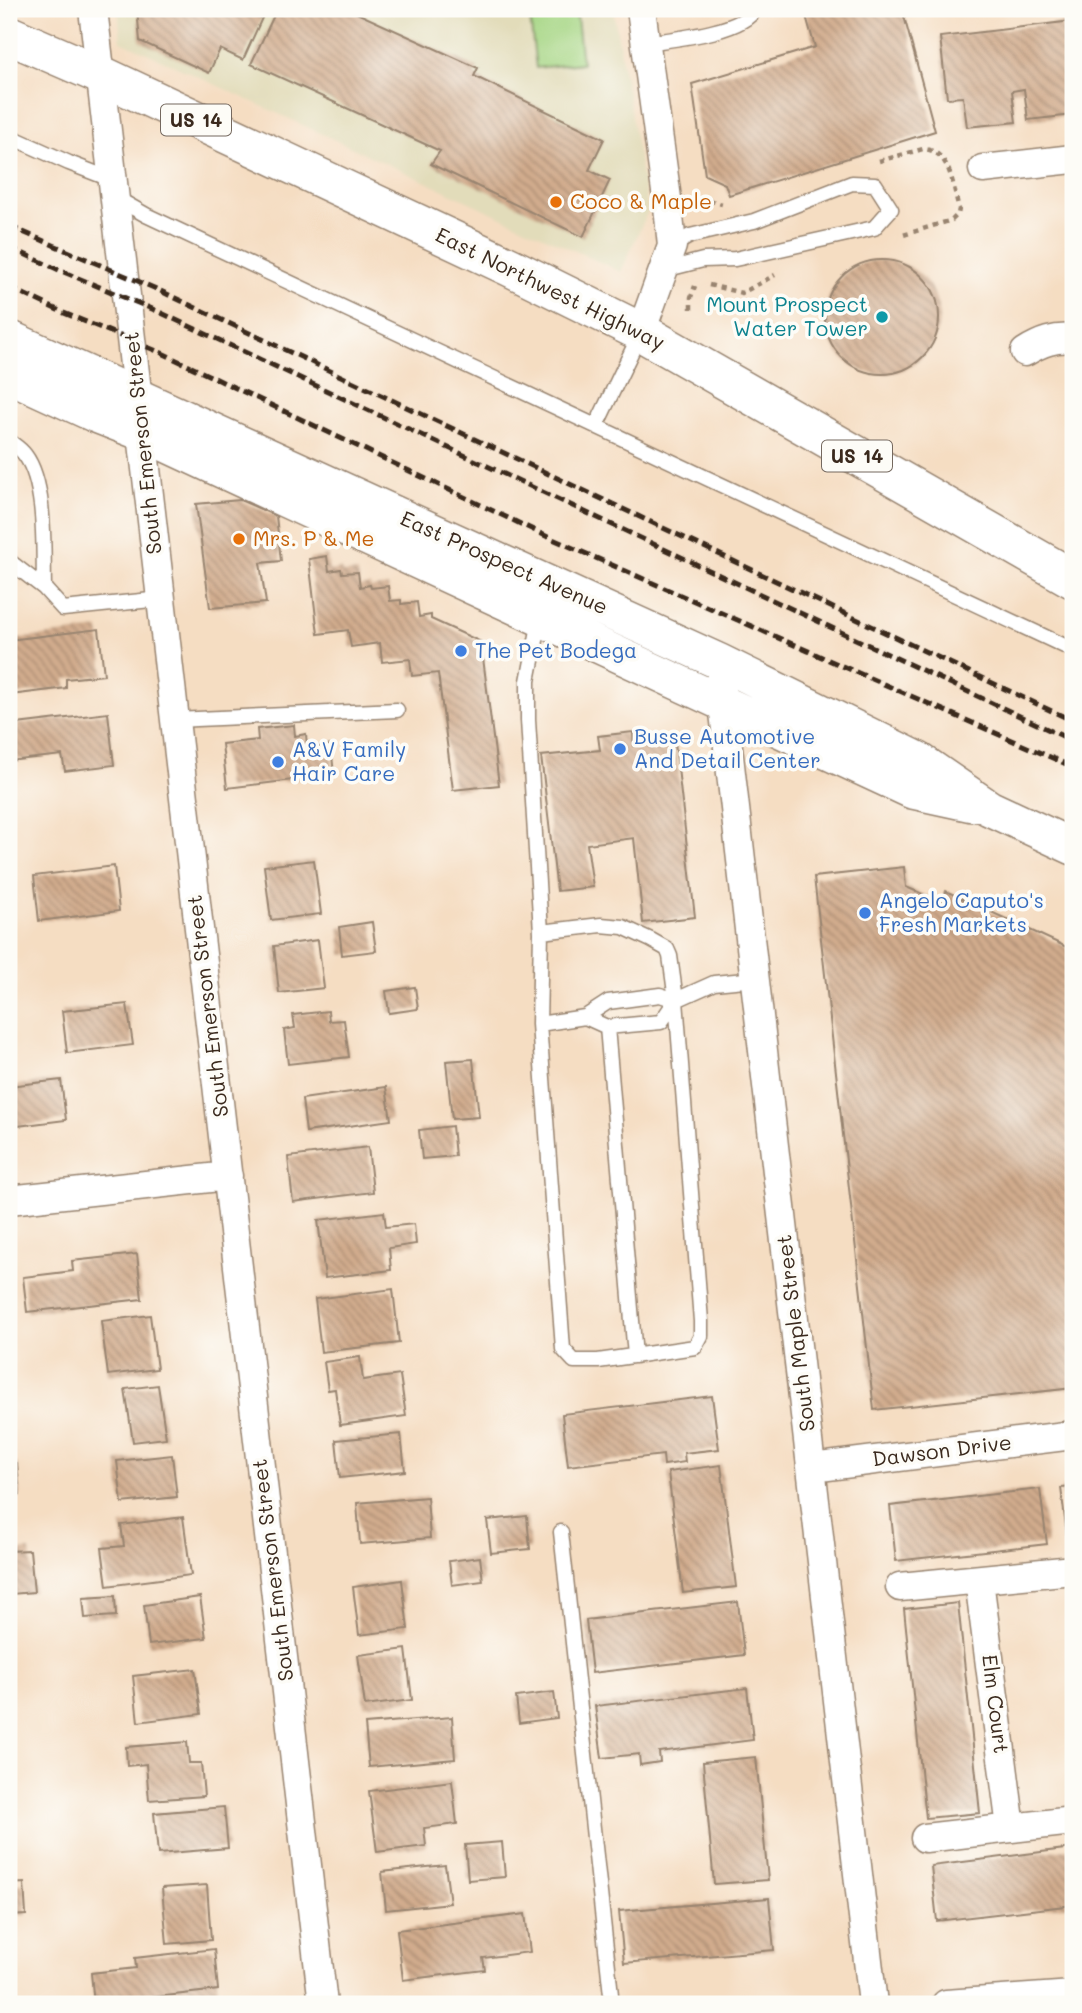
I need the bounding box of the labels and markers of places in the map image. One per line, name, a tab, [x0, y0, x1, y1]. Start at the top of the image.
place label: Coco & Maple	[570, 187, 712, 214]
marker: Coco & Maple	[548, 194, 564, 210]
place label: Mount Prospect Water Tower	[706, 290, 868, 341]
marker: Mount Prospect Water Tower	[874, 309, 890, 325]
place label: Mrs. P & Me	[253, 524, 375, 551]
marker: Mrs. P & Me	[231, 531, 247, 547]
place label: The Pet Bodega	[475, 636, 637, 663]
marker: The Pet Bodega	[453, 643, 469, 659]
place label: Busse Automotive And Detail Center	[634, 722, 821, 773]
place label: A&V Family Hair Care	[292, 735, 406, 786]
marker: Busse Automotive And Detail Center	[612, 741, 628, 757]
marker: A&V Family Hair Care	[270, 754, 286, 770]
place label: Angelo Caputo's Fresh Markets	[879, 886, 1044, 937]
marker: Angelo Caputo's Fresh Markets	[857, 905, 873, 921]

